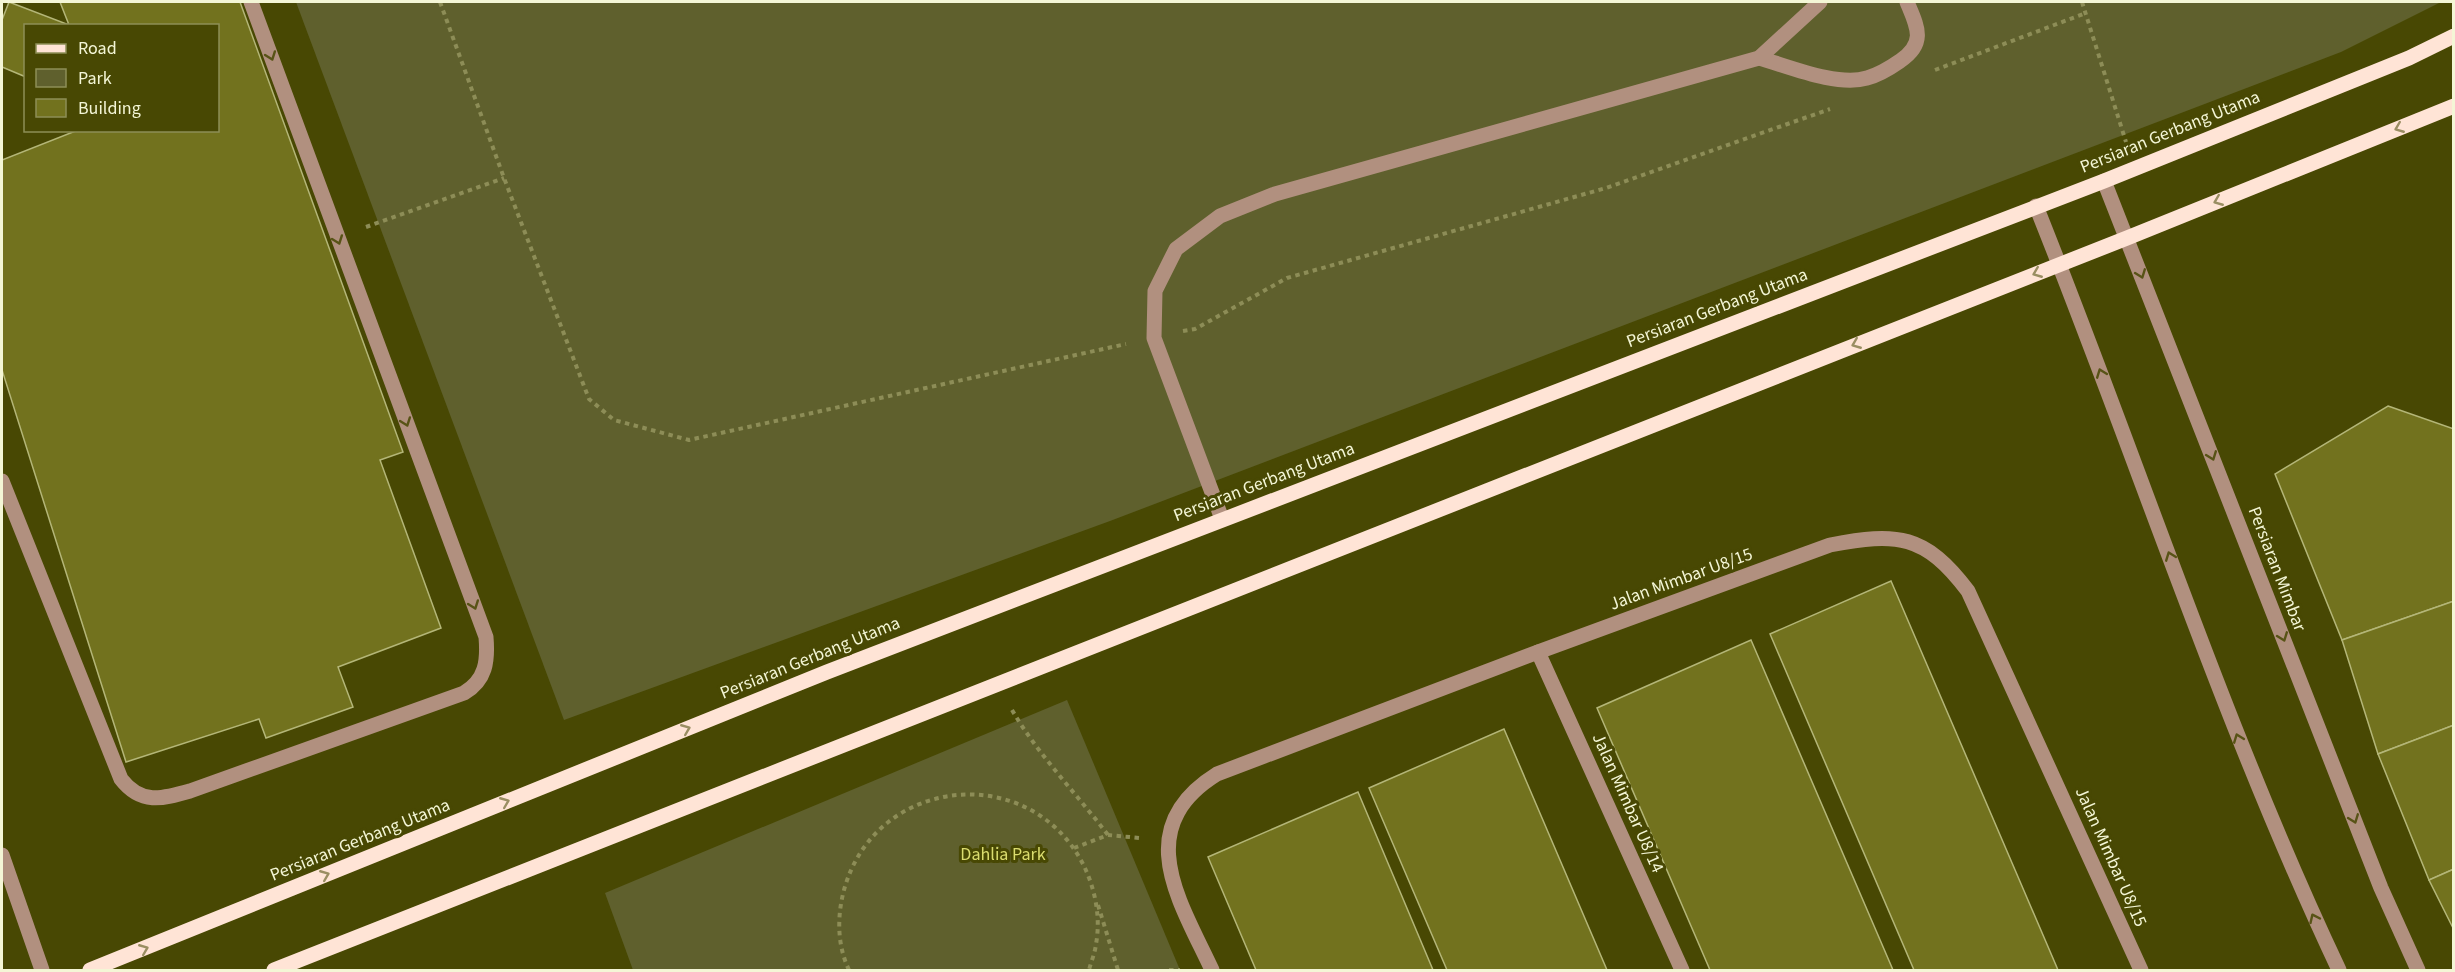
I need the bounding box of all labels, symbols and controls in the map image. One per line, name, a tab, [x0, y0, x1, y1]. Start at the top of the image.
legend	[24, 24, 219, 132]
text: Road	[78, 36, 117, 61]
one-way arrow	[264, 51, 277, 61]
text: Park	[78, 66, 112, 91]
street label: Persiaran Gerbang Utama	[2076, 84, 2264, 180]
text: Building	[78, 96, 141, 121]
one-way arrow	[2395, 121, 2406, 133]
one-way arrow	[2214, 194, 2225, 206]
one-way arrow	[331, 234, 344, 244]
street label: Persiaran Gerbang Utama	[1623, 262, 1811, 354]
one-way arrow	[2032, 265, 2043, 278]
one-way arrow	[2134, 268, 2146, 279]
one-way arrow	[1851, 337, 1862, 350]
one-way arrow	[2095, 368, 2108, 379]
one-way arrow	[399, 416, 411, 427]
street label: Persiaran Gerbang Utama	[1170, 436, 1358, 528]
one-way arrow	[2205, 449, 2217, 460]
street label: Persiaran Mimbar	[2242, 503, 2313, 636]
street label: Jalan Mimbar U8/15	[1606, 541, 1756, 617]
one-way arrow	[2164, 551, 2177, 561]
one-way arrow	[467, 599, 479, 610]
street label: Persiaran Gerbang Utama	[716, 610, 904, 706]
one-way arrow	[2275, 632, 2288, 642]
one-way arrow	[680, 724, 691, 736]
street label: Jalan Mimbar U8/14	[1586, 729, 1670, 877]
one-way arrow	[2233, 733, 2246, 744]
street label: Jalan Mimbar U8/15	[2069, 783, 2153, 931]
street label: Persiaran Gerbang Utama	[266, 792, 454, 888]
one-way arrow	[499, 797, 510, 809]
one-way arrow	[2346, 813, 2359, 824]
park label: Dahlia Park	[960, 842, 1046, 867]
one-way arrow	[319, 870, 330, 882]
one-way arrow	[2310, 913, 2322, 924]
one-way arrow	[138, 943, 149, 956]

